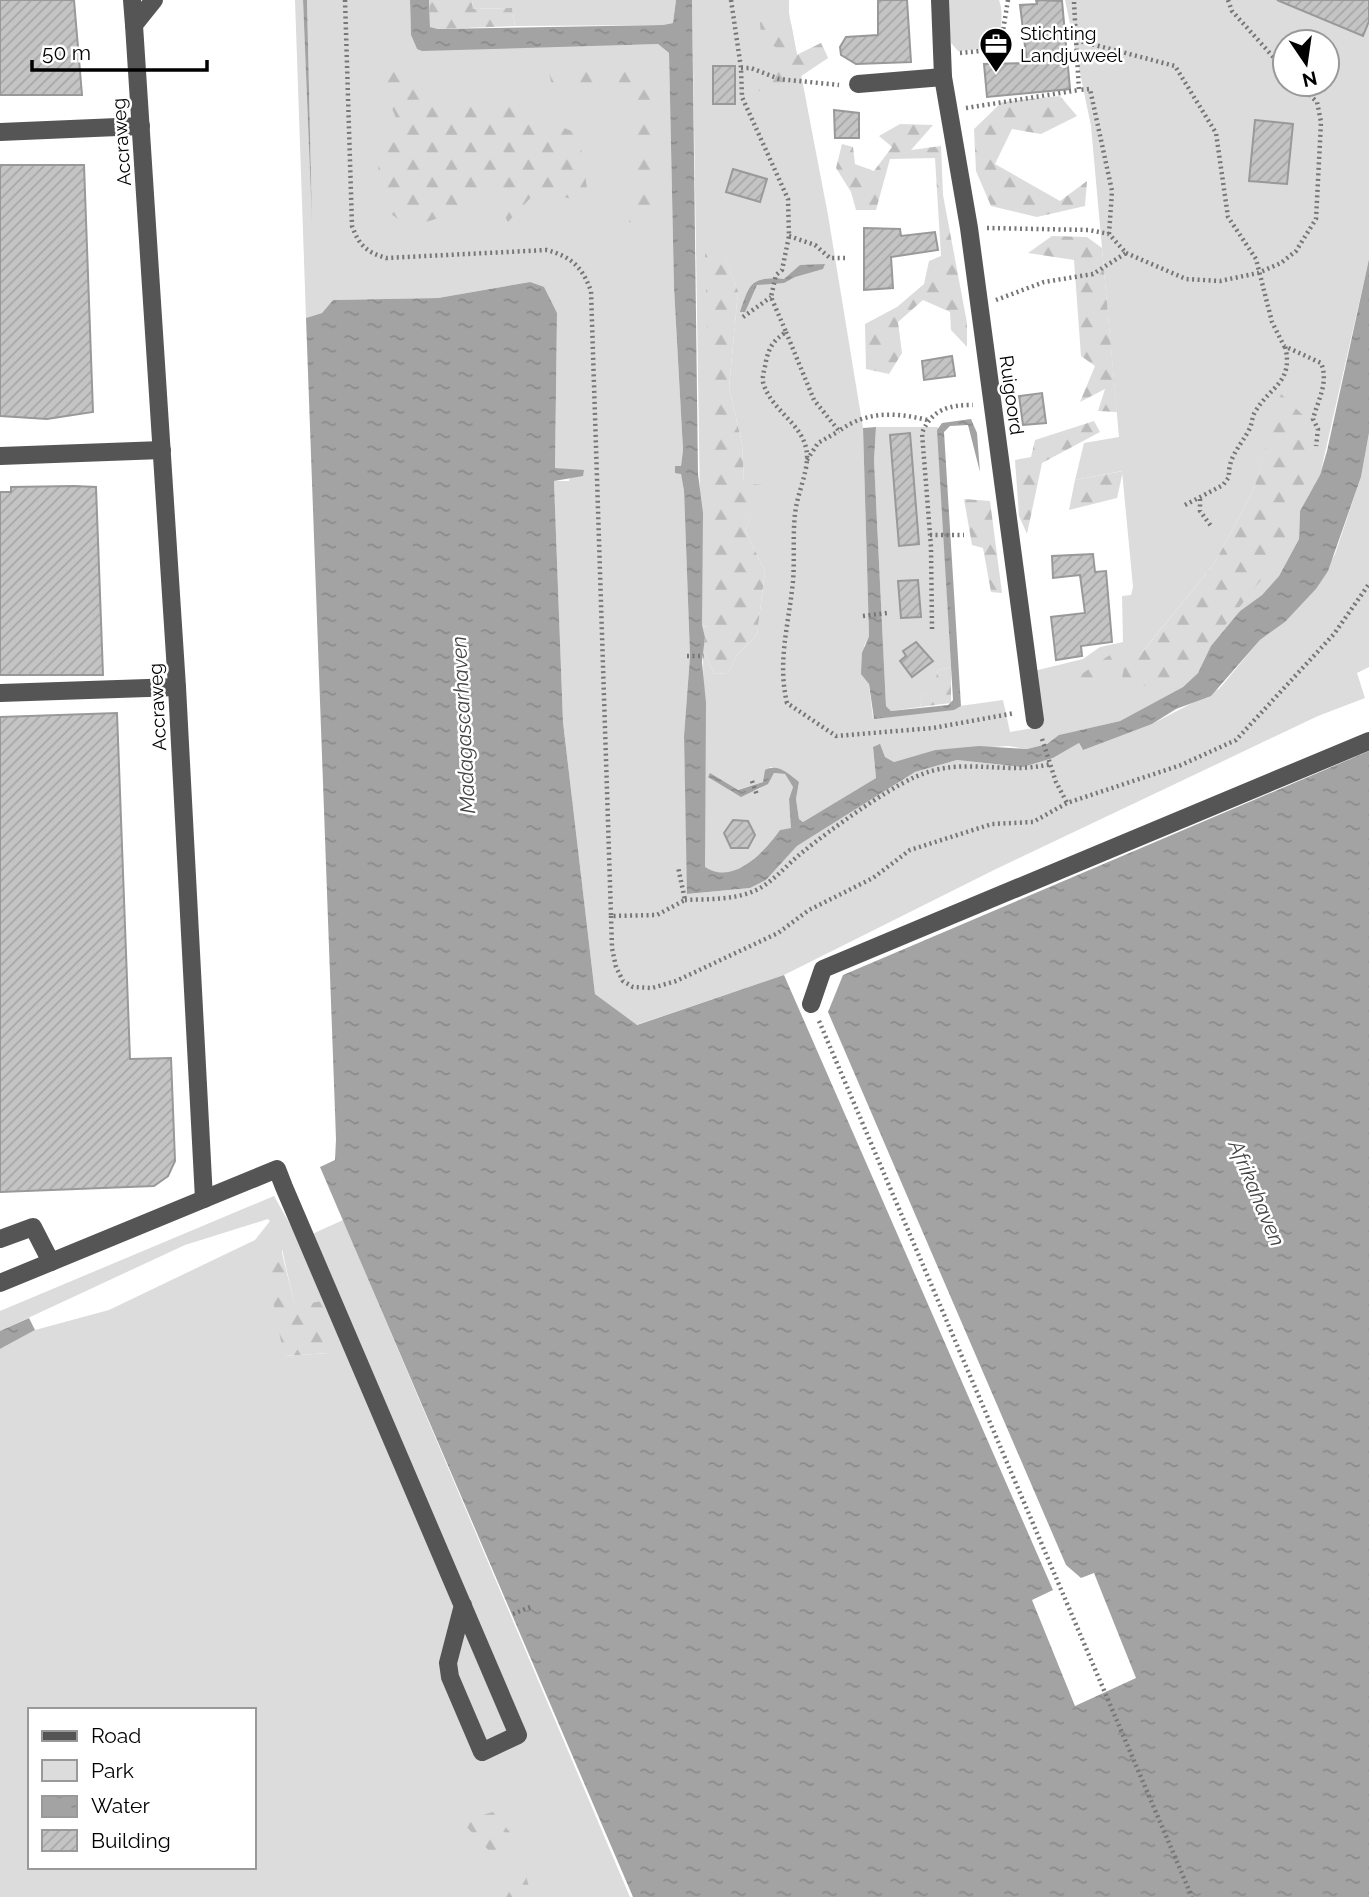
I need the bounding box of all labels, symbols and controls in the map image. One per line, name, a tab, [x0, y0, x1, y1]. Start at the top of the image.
place label: Stichting Landjuweel	[1020, 22, 1123, 66]
office icon: Stichting Landjuweel	[977, 25, 1015, 74]
scale bar	[32, 28, 206, 72]
north arrow	[1271, 28, 1341, 98]
text: 50 m	[42, 40, 91, 65]
text: N	[1300, 67, 1319, 92]
street label: Accraweg	[107, 97, 135, 187]
street label: Ruigoord	[996, 354, 1028, 436]
water label: Madagascarhaven	[446, 635, 480, 815]
street label: Accraweg	[144, 662, 170, 752]
water label: Afrikahaven	[1223, 1135, 1291, 1250]
legend	[28, 1708, 256, 1869]
text: Road	[91, 1723, 141, 1748]
text: Park	[91, 1758, 134, 1783]
text: Water	[91, 1793, 150, 1818]
text: Building	[91, 1828, 171, 1853]

